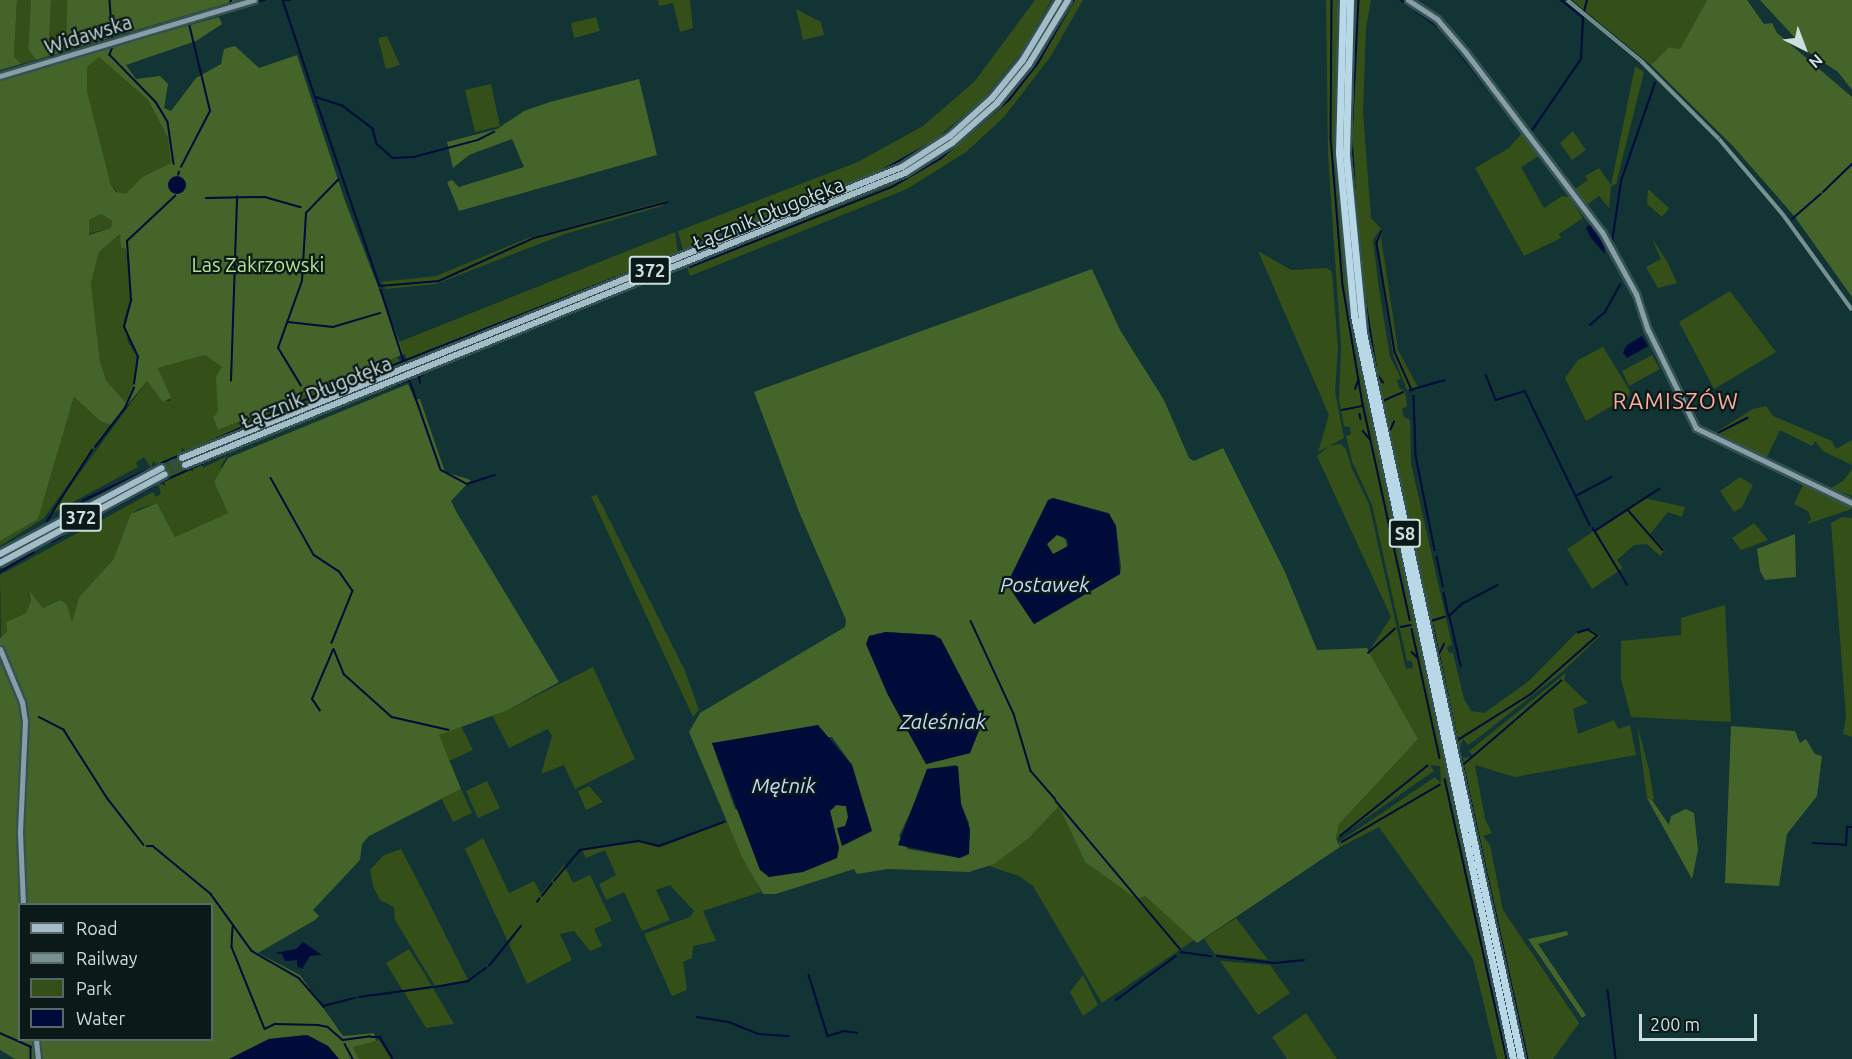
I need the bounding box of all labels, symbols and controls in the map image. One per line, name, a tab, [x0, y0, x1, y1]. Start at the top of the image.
street label: Widawska	[41, 9, 135, 59]
north arrow	[1774, 18, 1834, 78]
text: N	[1806, 51, 1827, 72]
street label: Łącznik Długołęka	[689, 172, 847, 254]
park label: Las Zakrzowski	[192, 252, 324, 276]
road number: 372	[628, 255, 672, 285]
street label: Łącznik Długołęka	[237, 351, 395, 433]
district label: RAMISZÓW	[1613, 388, 1739, 414]
road number: 372	[58, 502, 104, 532]
road number: S8	[1388, 518, 1422, 548]
water label: Postawek	[1000, 571, 1090, 597]
water label: Zaleśniak	[900, 708, 986, 734]
water label: Mętnik	[752, 772, 816, 798]
legend	[18, 903, 213, 1041]
text: Road	[76, 918, 118, 938]
text: Railway	[76, 948, 137, 968]
text: Park	[76, 978, 112, 998]
scale bar	[1642, 1002, 1760, 1040]
text: Water	[76, 1008, 125, 1028]
text: 200 m	[1650, 1014, 1700, 1034]

